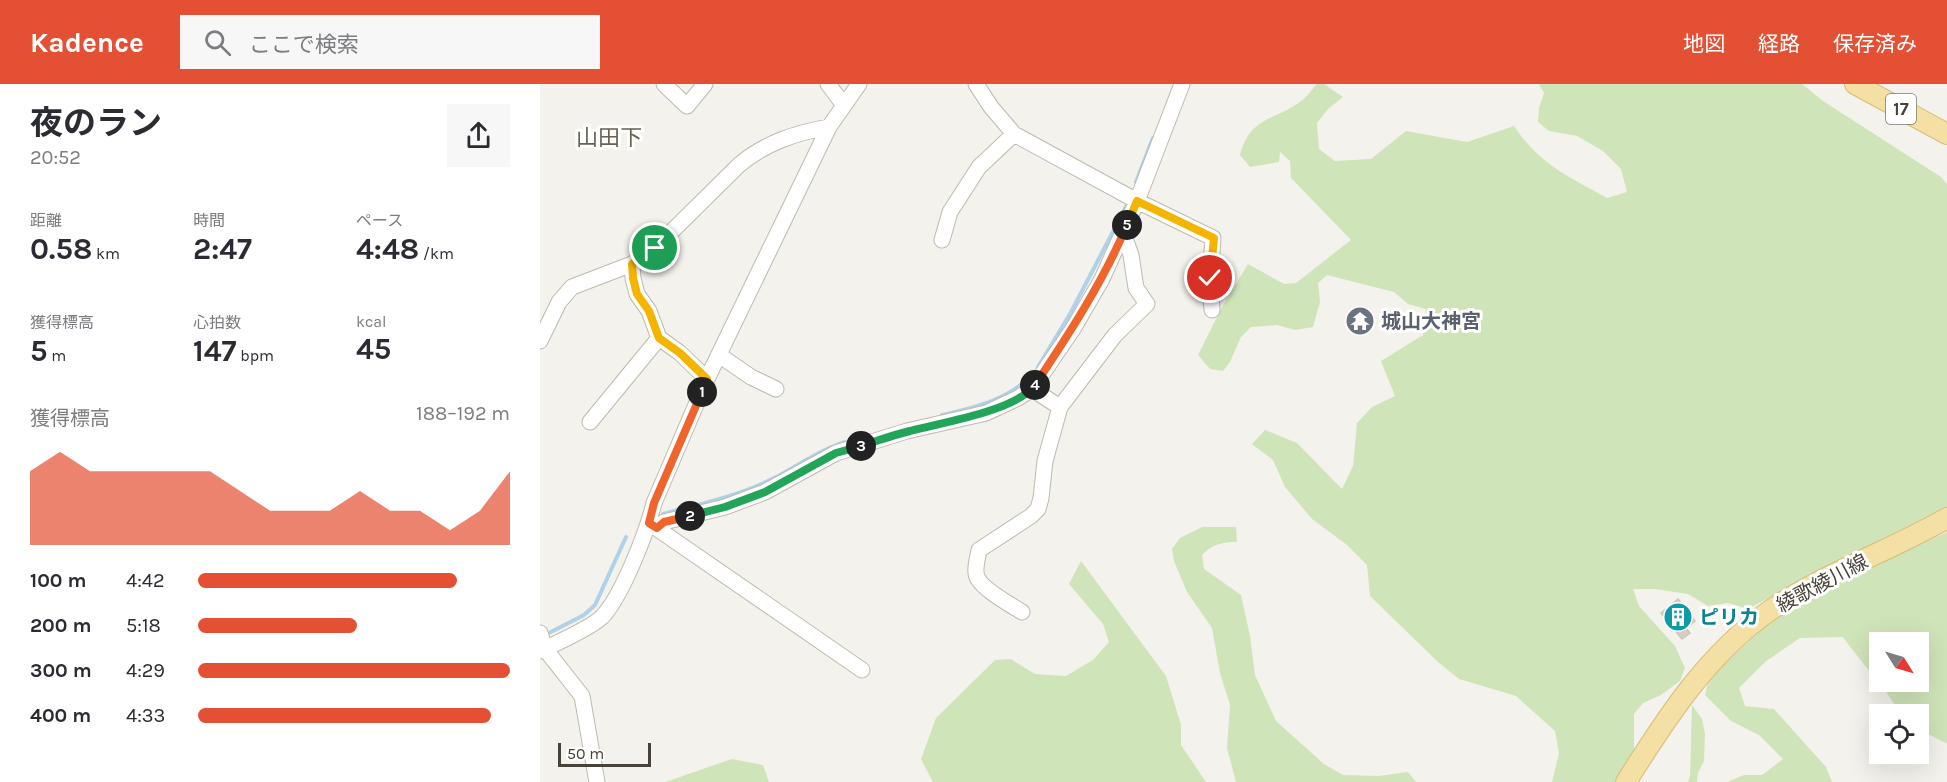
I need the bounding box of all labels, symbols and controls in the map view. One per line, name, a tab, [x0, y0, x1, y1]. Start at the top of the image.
search box	[180, 15, 600, 69]
text: Kadence	[30, 26, 144, 59]
icon: search	[201, 26, 234, 59]
text: ここで検索	[249, 32, 359, 58]
text: 地図	[1683, 32, 1725, 56]
text: 経路	[1758, 32, 1800, 56]
text: 保存済み	[1833, 32, 1917, 56]
road number: 17	[1886, 94, 1916, 124]
text: 夜のラン	[30, 104, 162, 142]
button: share	[447, 104, 510, 167]
district label: 山田下	[576, 125, 642, 151]
text: 20:52	[30, 146, 81, 169]
pin: 5	[1112, 210, 1142, 240]
text: 距離	[30, 211, 62, 230]
text: 時間	[193, 211, 225, 230]
text: ペース	[356, 211, 403, 230]
text: 5	[1122, 215, 1132, 234]
pin	[629, 222, 680, 273]
text: 0.58	[30, 231, 92, 267]
text: 2:47	[193, 231, 252, 267]
text: 4:48	[356, 231, 419, 267]
icon: arrive	[638, 231, 671, 264]
text: km	[92, 244, 120, 263]
text: /km	[419, 244, 454, 263]
pin	[1184, 252, 1235, 303]
icon: check	[1193, 261, 1226, 294]
temple icon: 城山大神宮	[1344, 305, 1376, 337]
place label: 城山大神宮	[1381, 310, 1481, 333]
text: kcal	[356, 312, 387, 331]
text: 獲得標高	[30, 313, 94, 332]
text: 心拍数	[193, 313, 241, 332]
text: 45	[356, 331, 391, 367]
text: 5	[30, 333, 47, 369]
text: 147	[193, 333, 236, 369]
text: m	[47, 346, 66, 365]
text: bpm	[236, 346, 274, 365]
pin: 4	[1020, 370, 1050, 400]
text: 4	[1030, 375, 1040, 394]
pin: 1	[687, 377, 717, 407]
text: 1	[699, 382, 705, 401]
text: 188–192 m	[416, 402, 510, 425]
text: 獲得標高	[30, 407, 110, 430]
pin: 3	[846, 431, 876, 461]
text: 3	[856, 436, 866, 455]
pin: 2	[675, 501, 705, 531]
text: 2	[685, 506, 695, 525]
street label: 綾歌綾川線	[1773, 550, 1872, 617]
text: 100 m	[30, 569, 86, 592]
text: 4:42	[126, 569, 165, 592]
building icon: ピリカ	[1662, 601, 1694, 633]
place label: ピリカ	[1699, 606, 1759, 629]
text: 200 m	[30, 614, 91, 637]
text: 5:18	[126, 614, 161, 637]
north arrow	[1869, 632, 1929, 692]
map controls	[1869, 632, 1929, 764]
text: 300 m	[30, 659, 92, 682]
text: 4:29	[126, 659, 165, 682]
text: 400 m	[30, 704, 91, 727]
text: 4:33	[126, 704, 165, 727]
button: locate	[1869, 704, 1929, 764]
scale bar	[558, 740, 651, 768]
text: 50 m	[567, 744, 604, 763]

